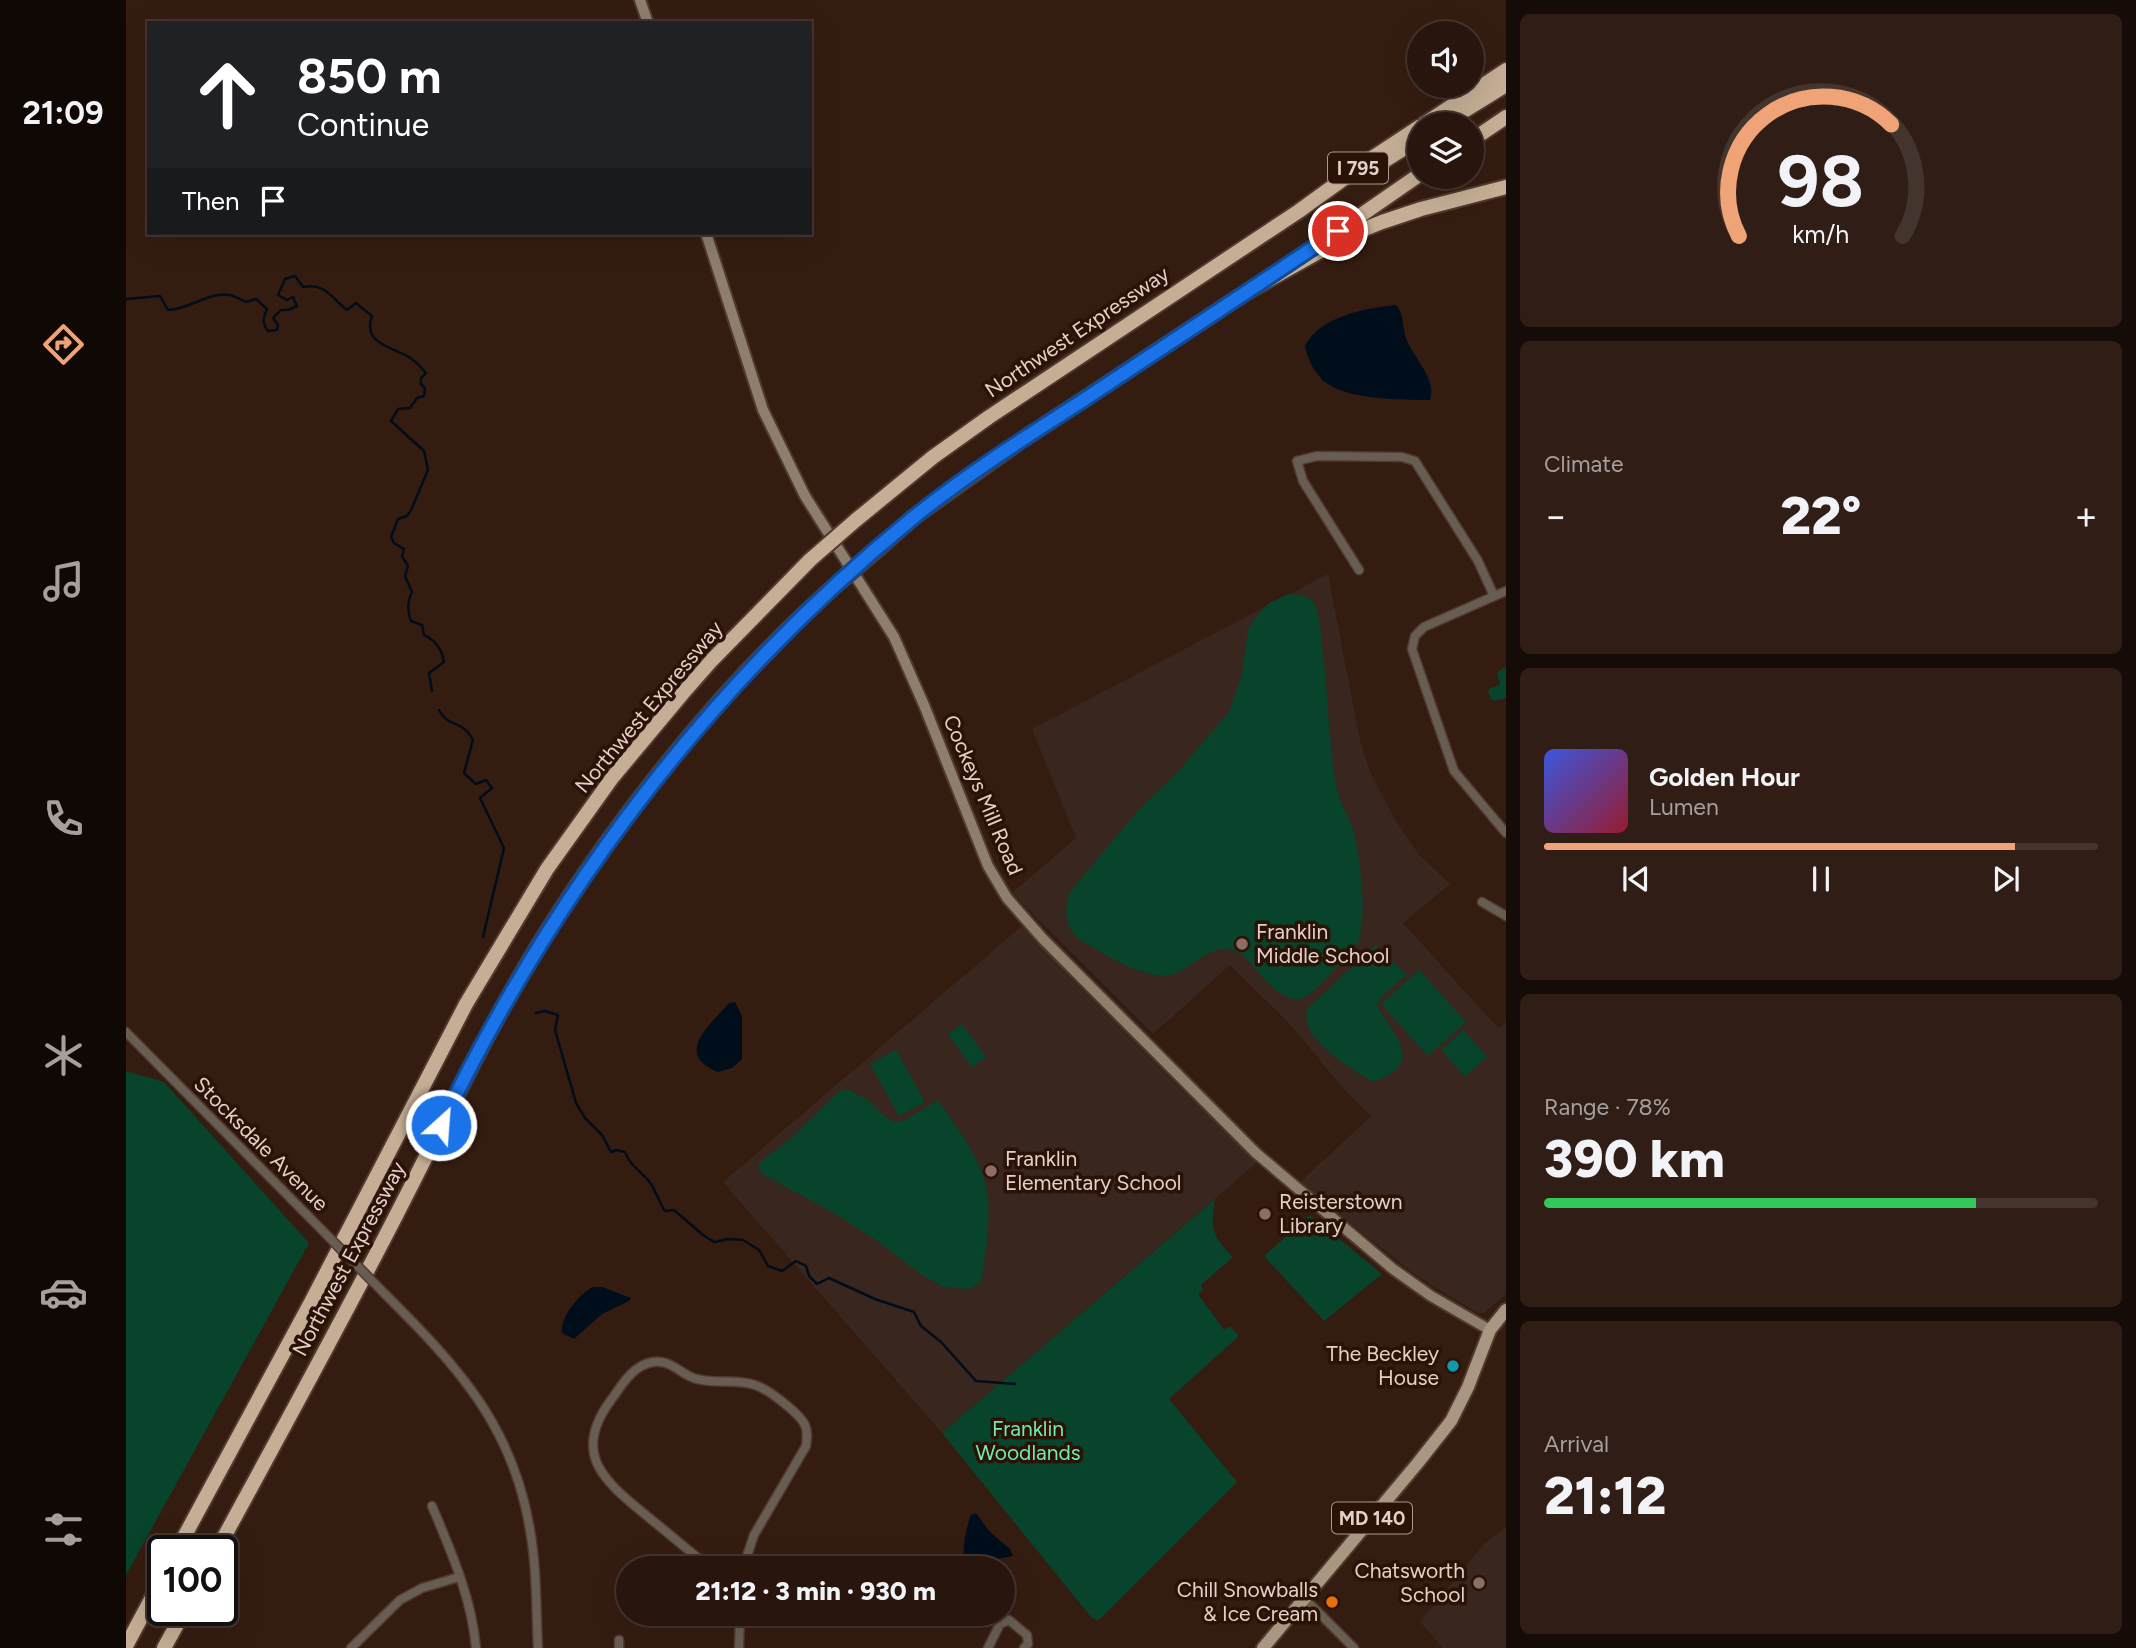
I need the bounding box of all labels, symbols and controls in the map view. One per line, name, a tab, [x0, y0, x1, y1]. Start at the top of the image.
map controls	[1407, 21, 1484, 189]
button: sound	[1407, 21, 1484, 98]
text: 850 m	[297, 46, 442, 105]
icon: ahead	[182, 49, 273, 140]
text: 21:09	[23, 94, 103, 132]
text: Continue	[297, 106, 429, 144]
button: layers	[1407, 112, 1484, 189]
text: 98	[1778, 138, 1864, 225]
road number: I 795	[1328, 152, 1388, 184]
icon: arrive	[254, 182, 292, 220]
text: Then	[182, 185, 240, 217]
pin	[1308, 201, 1368, 261]
icon: arrive	[1319, 212, 1357, 250]
text: km/h	[1792, 219, 1850, 249]
street label: Northwest Expressway	[980, 261, 1173, 402]
icon: directions	[39, 320, 88, 369]
text: Climate	[1544, 450, 1623, 478]
text: 22°	[1780, 485, 1862, 547]
text: −	[1544, 493, 1568, 539]
text: +	[2074, 493, 2098, 539]
icon: music	[39, 557, 88, 606]
street label: Northwest Expressway	[569, 616, 728, 798]
street label: Cockeys Mill Road	[938, 711, 1028, 879]
text: Golden Hour	[1649, 761, 1800, 793]
text: Lumen	[1649, 793, 1719, 821]
icon: phone	[39, 794, 88, 843]
icon: previous	[1617, 860, 1655, 898]
icon: pause	[1802, 860, 1840, 898]
icon: next	[1987, 860, 2025, 898]
place label: Franklin Middle School	[1256, 919, 1389, 968]
marker: Franklin Middle School	[1234, 936, 1250, 952]
icon: climate	[39, 1031, 88, 1080]
street label: Stocksdale Avenue	[189, 1071, 334, 1216]
position arrow	[404, 1088, 478, 1162]
text: Range · 78%	[1544, 1093, 1671, 1121]
text: 390 km	[1544, 1128, 1725, 1190]
place label: Franklin Elementary School	[1005, 1146, 1181, 1195]
street label: Northwest Expressway	[287, 1157, 410, 1360]
marker: Franklin Elementary School	[983, 1163, 999, 1179]
place label: Reisterstown Library	[1279, 1189, 1402, 1238]
marker: Reisterstown Library	[1257, 1206, 1273, 1222]
icon: car	[39, 1268, 88, 1317]
place label: The Beckley House	[1326, 1341, 1439, 1390]
marker: The Beckley House	[1445, 1358, 1461, 1374]
park label: Franklin Woodlands	[975, 1416, 1081, 1465]
text: Arrival	[1544, 1430, 1609, 1458]
text: 21:12	[1544, 1465, 1666, 1527]
road number: MD 140	[1332, 1502, 1412, 1534]
icon: filters	[39, 1505, 88, 1554]
speed limit sign: 100	[147, 1535, 238, 1626]
place label: Chatsworth School	[1355, 1558, 1465, 1607]
text: 21:12 · 3 min · 930 m	[695, 1575, 936, 1607]
marker: Chatsworth School	[1471, 1575, 1487, 1591]
place label: Chill Snowballs & Ice Cream	[1177, 1577, 1318, 1626]
marker: Chill Snowballs & Ice Cream	[1324, 1594, 1340, 1610]

